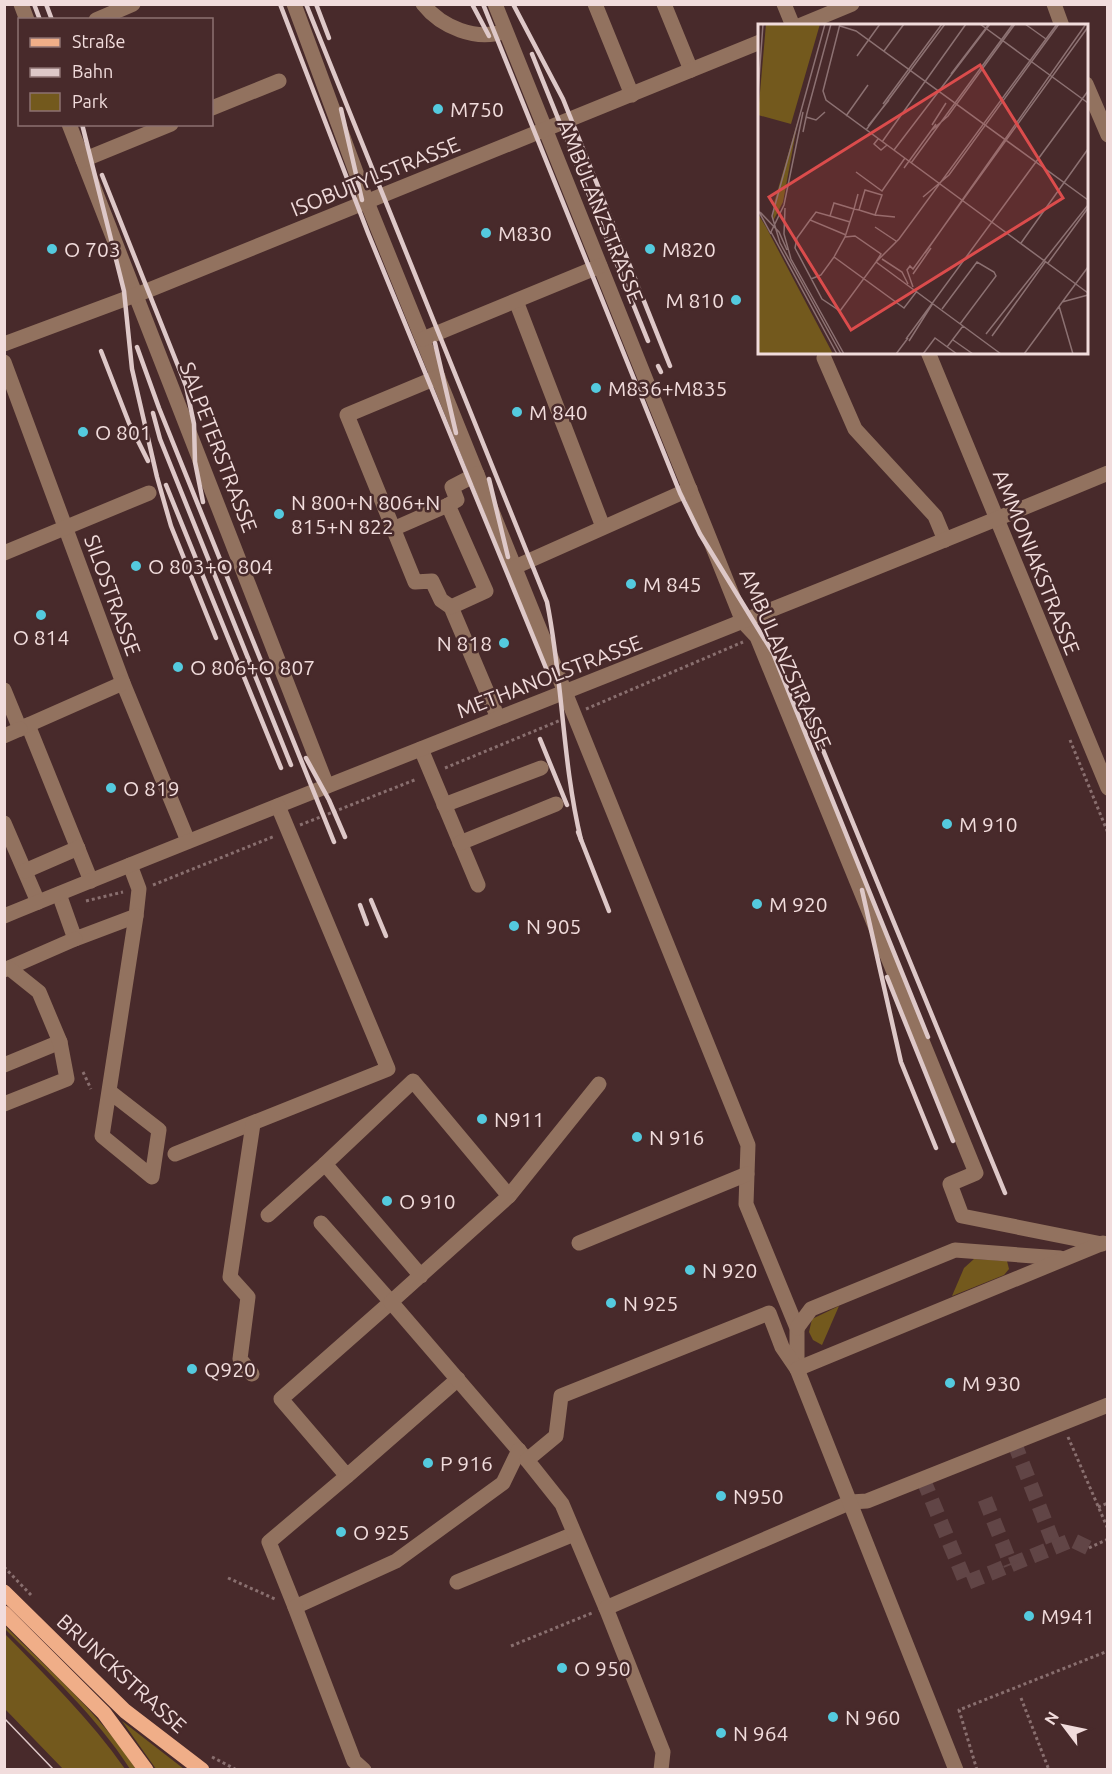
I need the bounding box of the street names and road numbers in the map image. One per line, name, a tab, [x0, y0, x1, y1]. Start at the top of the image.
street label: AMBULANZSTRASSE	[553, 116, 649, 306]
street label: ISOBUTYLSTRASSE	[287, 131, 463, 221]
street label: SALPETERSTRASSE	[175, 359, 263, 535]
street label: AMMONIAKSTRASSE	[989, 466, 1085, 658]
street label: SILOSTRASSE	[80, 531, 146, 659]
street label: AMBULANZSTRASSE	[735, 565, 837, 753]
street label: METHANOLSTRASSE	[453, 630, 645, 722]
street label: BRUNCKSTRASSE	[52, 1609, 192, 1737]

